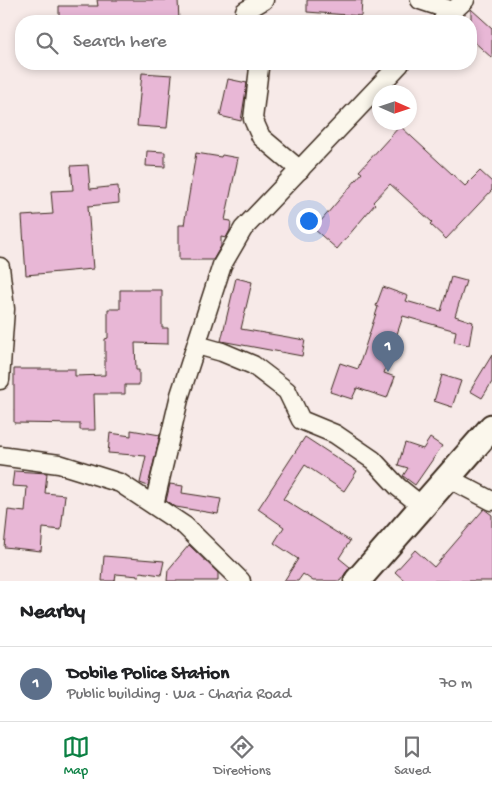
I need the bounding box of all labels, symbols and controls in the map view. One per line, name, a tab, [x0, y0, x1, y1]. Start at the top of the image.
search box	[15, 15, 477, 70]
icon: search	[33, 29, 61, 57]
text: Search here	[73, 31, 167, 54]
north arrow	[372, 85, 417, 130]
your location	[296, 208, 322, 234]
pin: 1	[372, 331, 404, 372]
text: Nearby	[20, 601, 85, 626]
text: Dobile Police Station	[67, 663, 229, 686]
text: 1	[33, 675, 39, 694]
text: 70 m	[439, 675, 472, 694]
text: Public building · Wa - Charia Road	[67, 686, 291, 705]
tab: Map	[62, 733, 90, 780]
tab: Directions	[214, 733, 271, 780]
tab: Saved	[394, 733, 430, 780]

